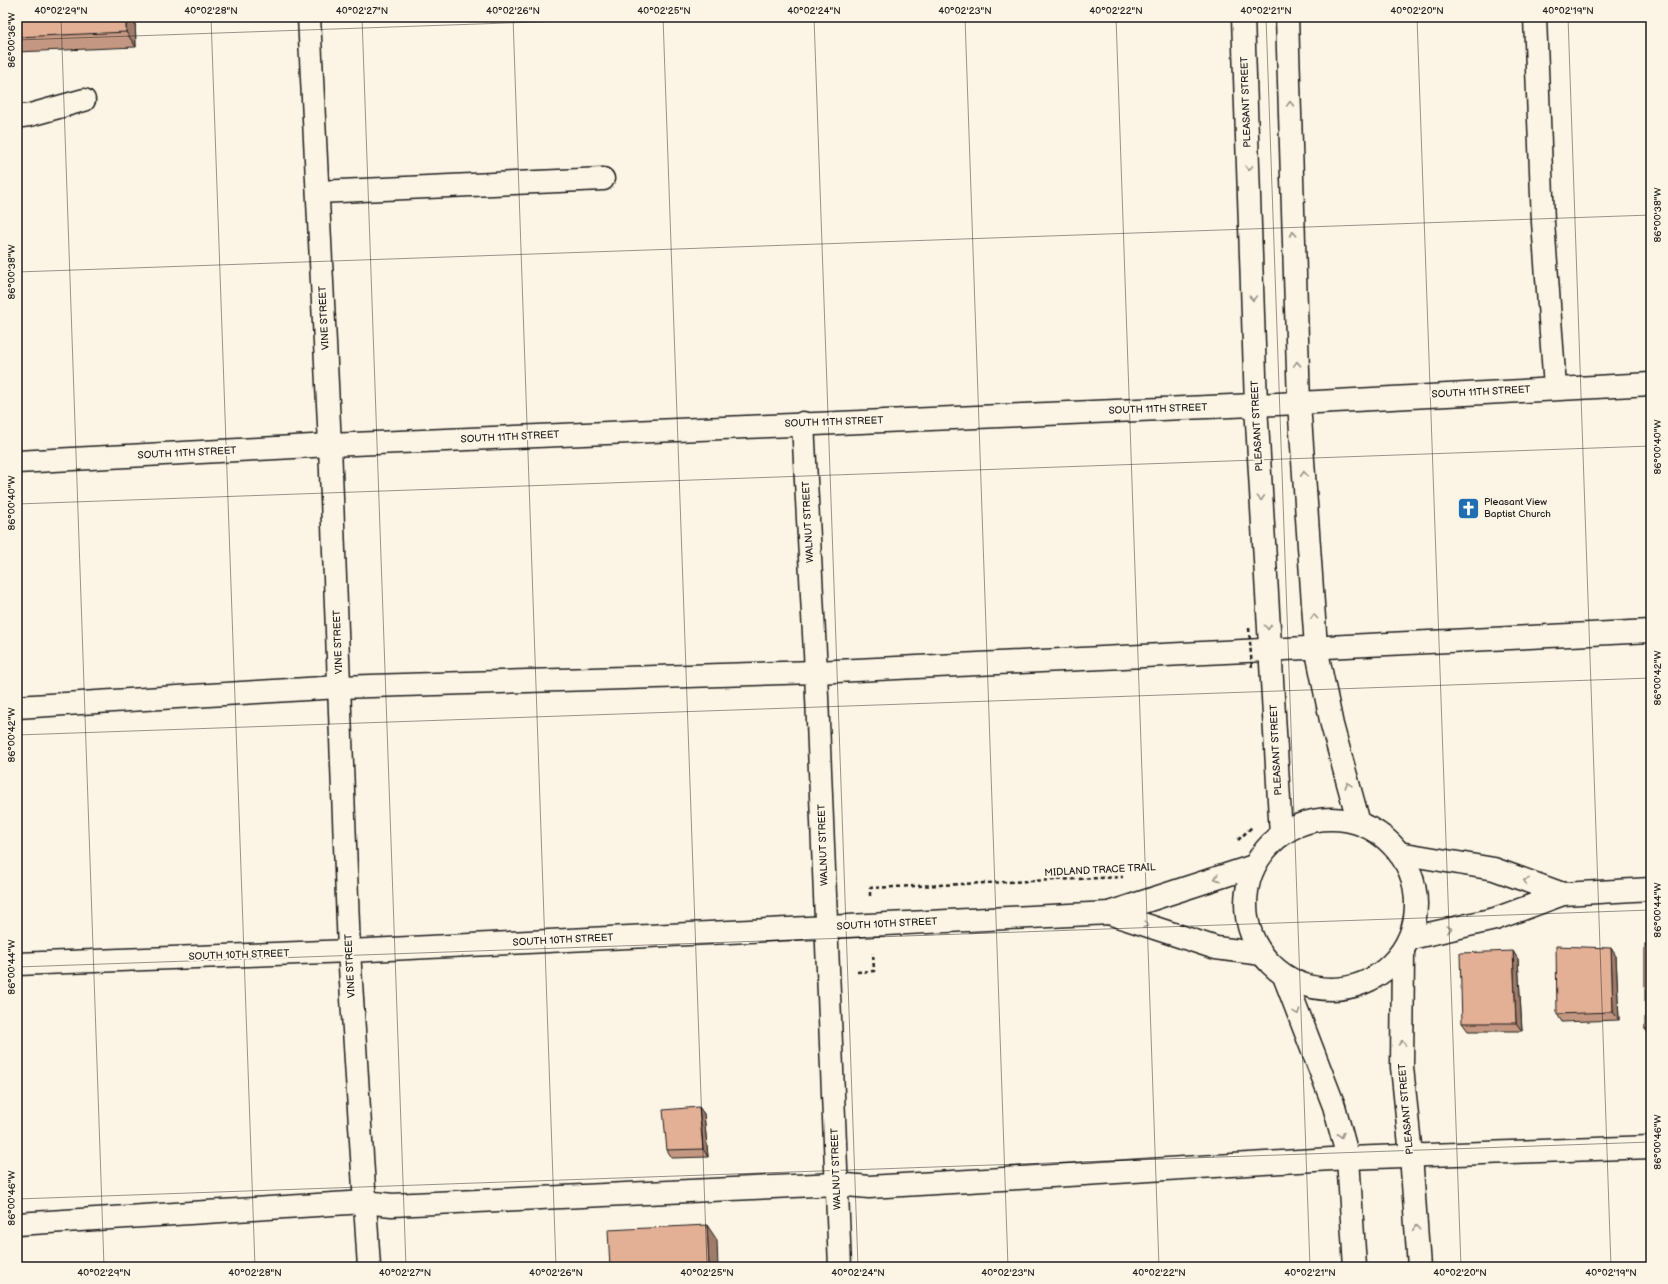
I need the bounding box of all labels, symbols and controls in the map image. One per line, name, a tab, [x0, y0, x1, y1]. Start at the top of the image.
text: 40°02'29"N	[34, 5, 88, 17]
text: 40°02'28"N	[184, 5, 238, 17]
text: 40°02'27"N	[336, 5, 388, 17]
text: 40°02'26"N	[486, 5, 540, 17]
text: 40°02'25"N	[637, 5, 691, 17]
text: 40°02'24"N	[787, 5, 841, 17]
text: 40°02'23"N	[938, 5, 992, 17]
text: 40°02'22"N	[1089, 5, 1143, 17]
text: 40°02'21"N	[1240, 5, 1292, 17]
text: 40°02'20"N	[1390, 5, 1444, 17]
text: 40°02'19"N	[1542, 5, 1594, 17]
text: 86°00'36"W	[6, 12, 18, 68]
street label: PLEASANT STREET	[1238, 56, 1254, 148]
one-way arrow	[1285, 101, 1294, 107]
one-way arrow	[1245, 165, 1253, 171]
text: 86°00'38"W	[1652, 187, 1664, 243]
one-way arrow	[1289, 231, 1298, 237]
text: 86°00'38"W	[6, 244, 18, 300]
street label: VINE STREET	[316, 286, 332, 350]
one-way arrow	[1249, 295, 1257, 301]
one-way arrow	[1293, 361, 1302, 367]
street label: PLEASANT STREET	[1249, 380, 1265, 472]
street label: SOUTH 11TH STREET	[1431, 383, 1531, 401]
street label: SOUTH 11TH STREET	[1108, 401, 1208, 417]
street label: SOUTH 11TH STREET	[784, 414, 884, 430]
text: 86°00'40"W	[1652, 419, 1664, 475]
street label: SOUTH 11TH STREET	[460, 428, 560, 446]
street label: SOUTH 11TH STREET	[137, 444, 237, 462]
one-way arrow	[1299, 471, 1308, 477]
text: 86°00'40"W	[6, 475, 18, 531]
street label: WALNUT STREET	[800, 481, 816, 563]
one-way arrow	[1257, 495, 1265, 501]
church icon: Pleasant View Baptist Church	[1455, 495, 1481, 521]
place label: Pleasant View Baptist Church	[1484, 496, 1551, 520]
street label: VINE STREET	[331, 610, 345, 674]
one-way arrow	[1309, 614, 1318, 620]
one-way arrow	[1264, 624, 1273, 630]
text: 86°00'42"W	[1652, 650, 1664, 706]
street label: PLEASANT STREET	[1268, 704, 1284, 796]
text: 86°00'42"W	[6, 707, 18, 763]
one-way arrow	[1344, 782, 1353, 789]
street label: WALNUT STREET	[816, 804, 830, 886]
street label: MIDLAND TRACE TRAIL	[1044, 861, 1156, 879]
one-way arrow	[1214, 873, 1221, 882]
one-way arrow	[1523, 877, 1530, 885]
text: 86°00'44"W	[1652, 882, 1664, 938]
street label: SOUTH 10TH STREET	[836, 915, 938, 933]
one-way arrow	[1142, 920, 1149, 929]
one-way arrow	[1446, 926, 1452, 934]
street label: SOUTH 10TH STREET	[512, 931, 614, 949]
street label: VINE STREET	[342, 934, 358, 998]
text: 86°00'44"W	[6, 939, 18, 995]
street label: SOUTH 10TH STREET	[188, 947, 290, 963]
one-way arrow	[1293, 1009, 1301, 1016]
one-way arrow	[1398, 1040, 1406, 1046]
street label: PLEASANT STREET	[1396, 1063, 1416, 1155]
text: 86°00'46"W	[1652, 1114, 1664, 1170]
street label: WALNUT STREET	[829, 1128, 843, 1210]
one-way arrow	[1337, 1131, 1345, 1138]
text: 86°00'46"W	[6, 1170, 18, 1226]
one-way arrow	[1411, 1225, 1420, 1231]
text: 40°02'29"N	[77, 1267, 131, 1279]
text: 40°02'28"N	[228, 1267, 282, 1279]
text: 40°02'27"N	[379, 1267, 431, 1279]
text: 40°02'26"N	[529, 1267, 583, 1279]
text: 40°02'25"N	[680, 1267, 734, 1279]
text: 40°02'24"N	[831, 1267, 885, 1279]
text: 40°02'23"N	[981, 1267, 1035, 1279]
text: 40°02'22"N	[1132, 1267, 1186, 1279]
text: 40°02'21"N	[1284, 1267, 1336, 1279]
text: 40°02'20"N	[1433, 1267, 1487, 1279]
text: 40°02'19"N	[1585, 1267, 1637, 1279]

